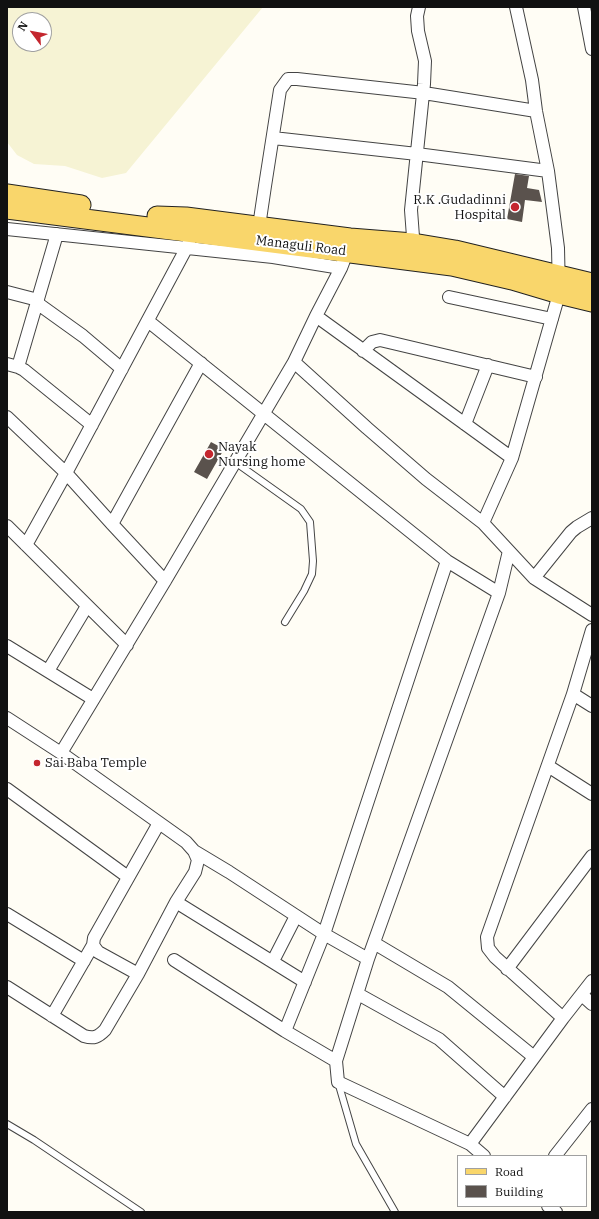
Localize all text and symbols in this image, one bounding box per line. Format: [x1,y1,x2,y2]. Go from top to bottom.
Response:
north arrow [12,12,52,52]
text: N [14,19,31,34]
place label: R.K .Gudadinni Hospital [413,192,506,223]
marker: R.K .Gudadinni Hospital [509,201,521,213]
street label: Managuli Road [255,233,347,259]
place label: Nayak Nursing home [218,439,306,470]
marker: Nayak Nursing home [203,448,215,460]
place label: Sai Baba Temple [45,755,147,771]
marker: Sai Baba Temple [32,758,42,768]
legend [457,1155,587,1207]
text: Road [495,1164,524,1179]
text: Building [495,1184,543,1199]

